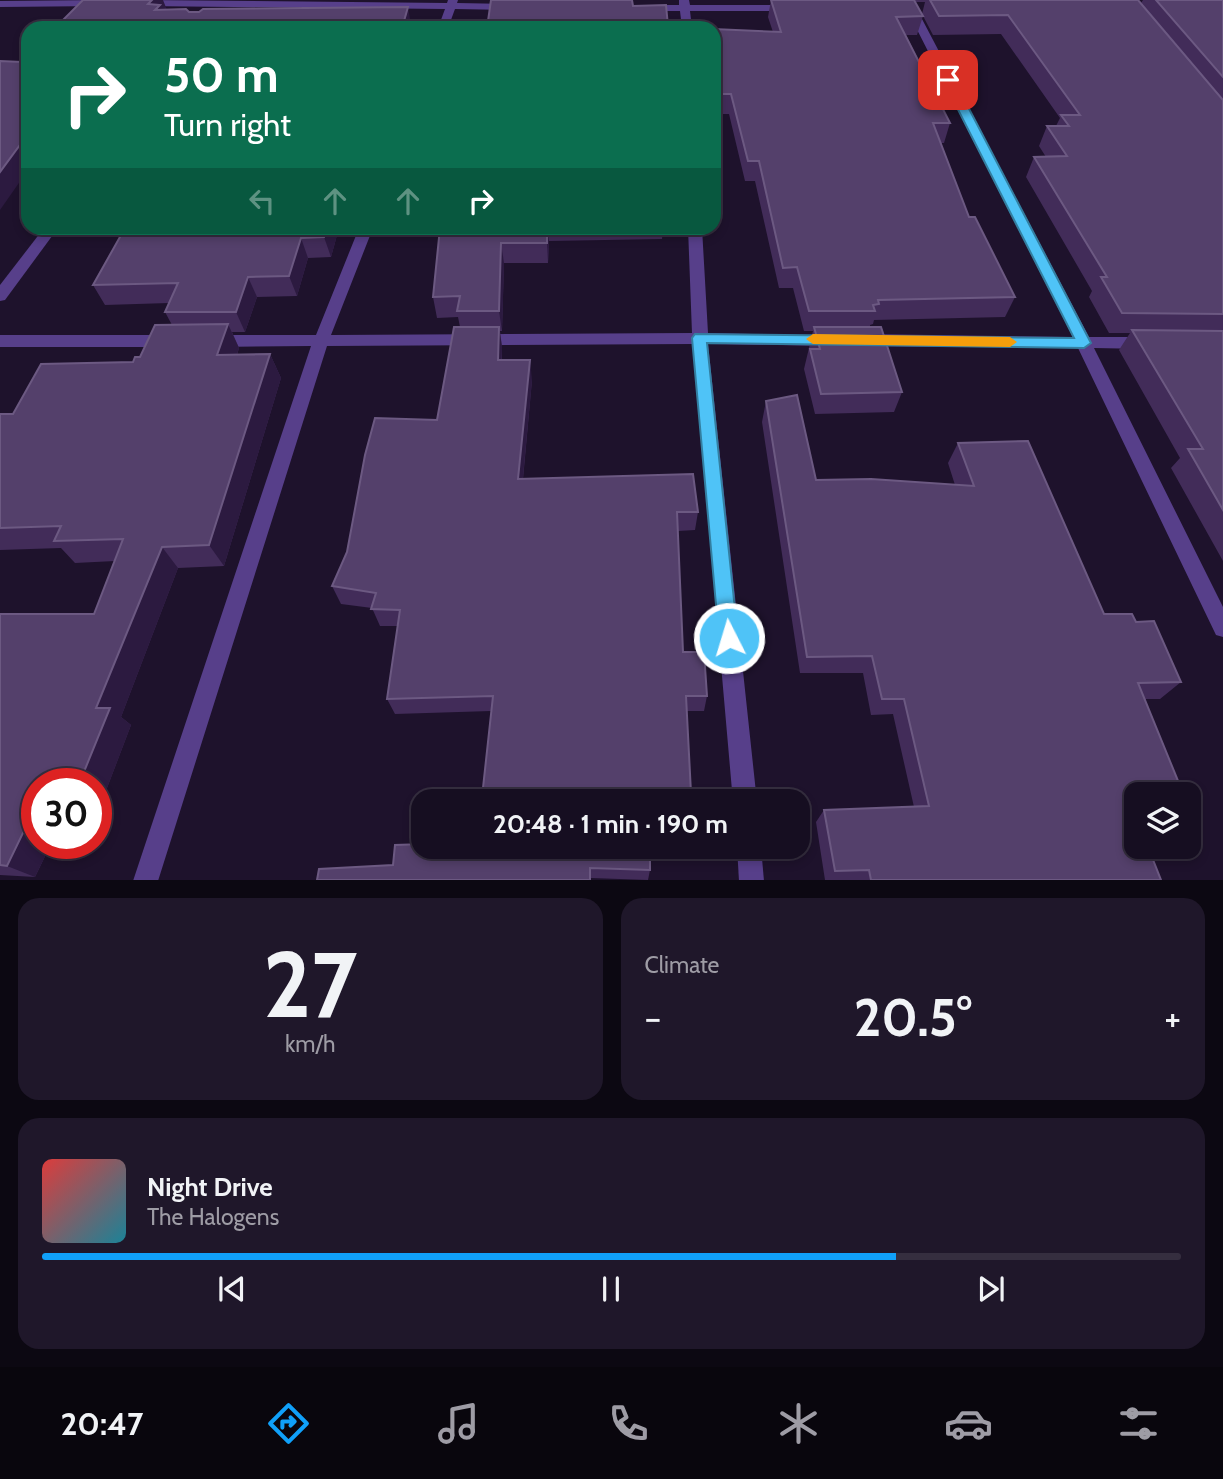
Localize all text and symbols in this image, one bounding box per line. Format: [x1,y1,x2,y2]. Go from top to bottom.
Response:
text: 50 m [164,45,279,104]
icon: right [49,49,140,140]
pin [918,50,978,110]
icon: arrive [929,61,967,99]
text: Turn right [164,105,291,144]
icon: left [243,182,281,220]
icon: ahead [316,182,354,220]
icon: ahead [389,182,427,220]
icon: right [462,182,500,220]
position arrow [692,601,766,675]
speed limit sign: 30 [21,768,112,859]
map controls [1124,782,1201,859]
button: layers [1124,782,1201,859]
text: 20:48 · 1 min · 190 m [493,808,728,840]
text: 27 [263,929,358,1040]
text: Climate [645,951,719,979]
text: 20.5° [854,986,972,1049]
text: − [645,994,661,1041]
text: + [1164,994,1181,1041]
text: km/h [285,1030,335,1058]
text: Night Drive [147,1171,273,1203]
text: The Halogens [147,1203,279,1231]
icon: previous [213,1270,251,1308]
icon: pause [592,1270,630,1308]
icon: next [972,1270,1010,1308]
icon: directions [264,1399,313,1448]
icon: music [434,1399,483,1448]
icon: phone [604,1399,653,1448]
icon: climate [774,1399,823,1448]
icon: car [944,1399,993,1448]
icon: filters [1114,1399,1163,1448]
text: 20:47 [60,1404,143,1443]

